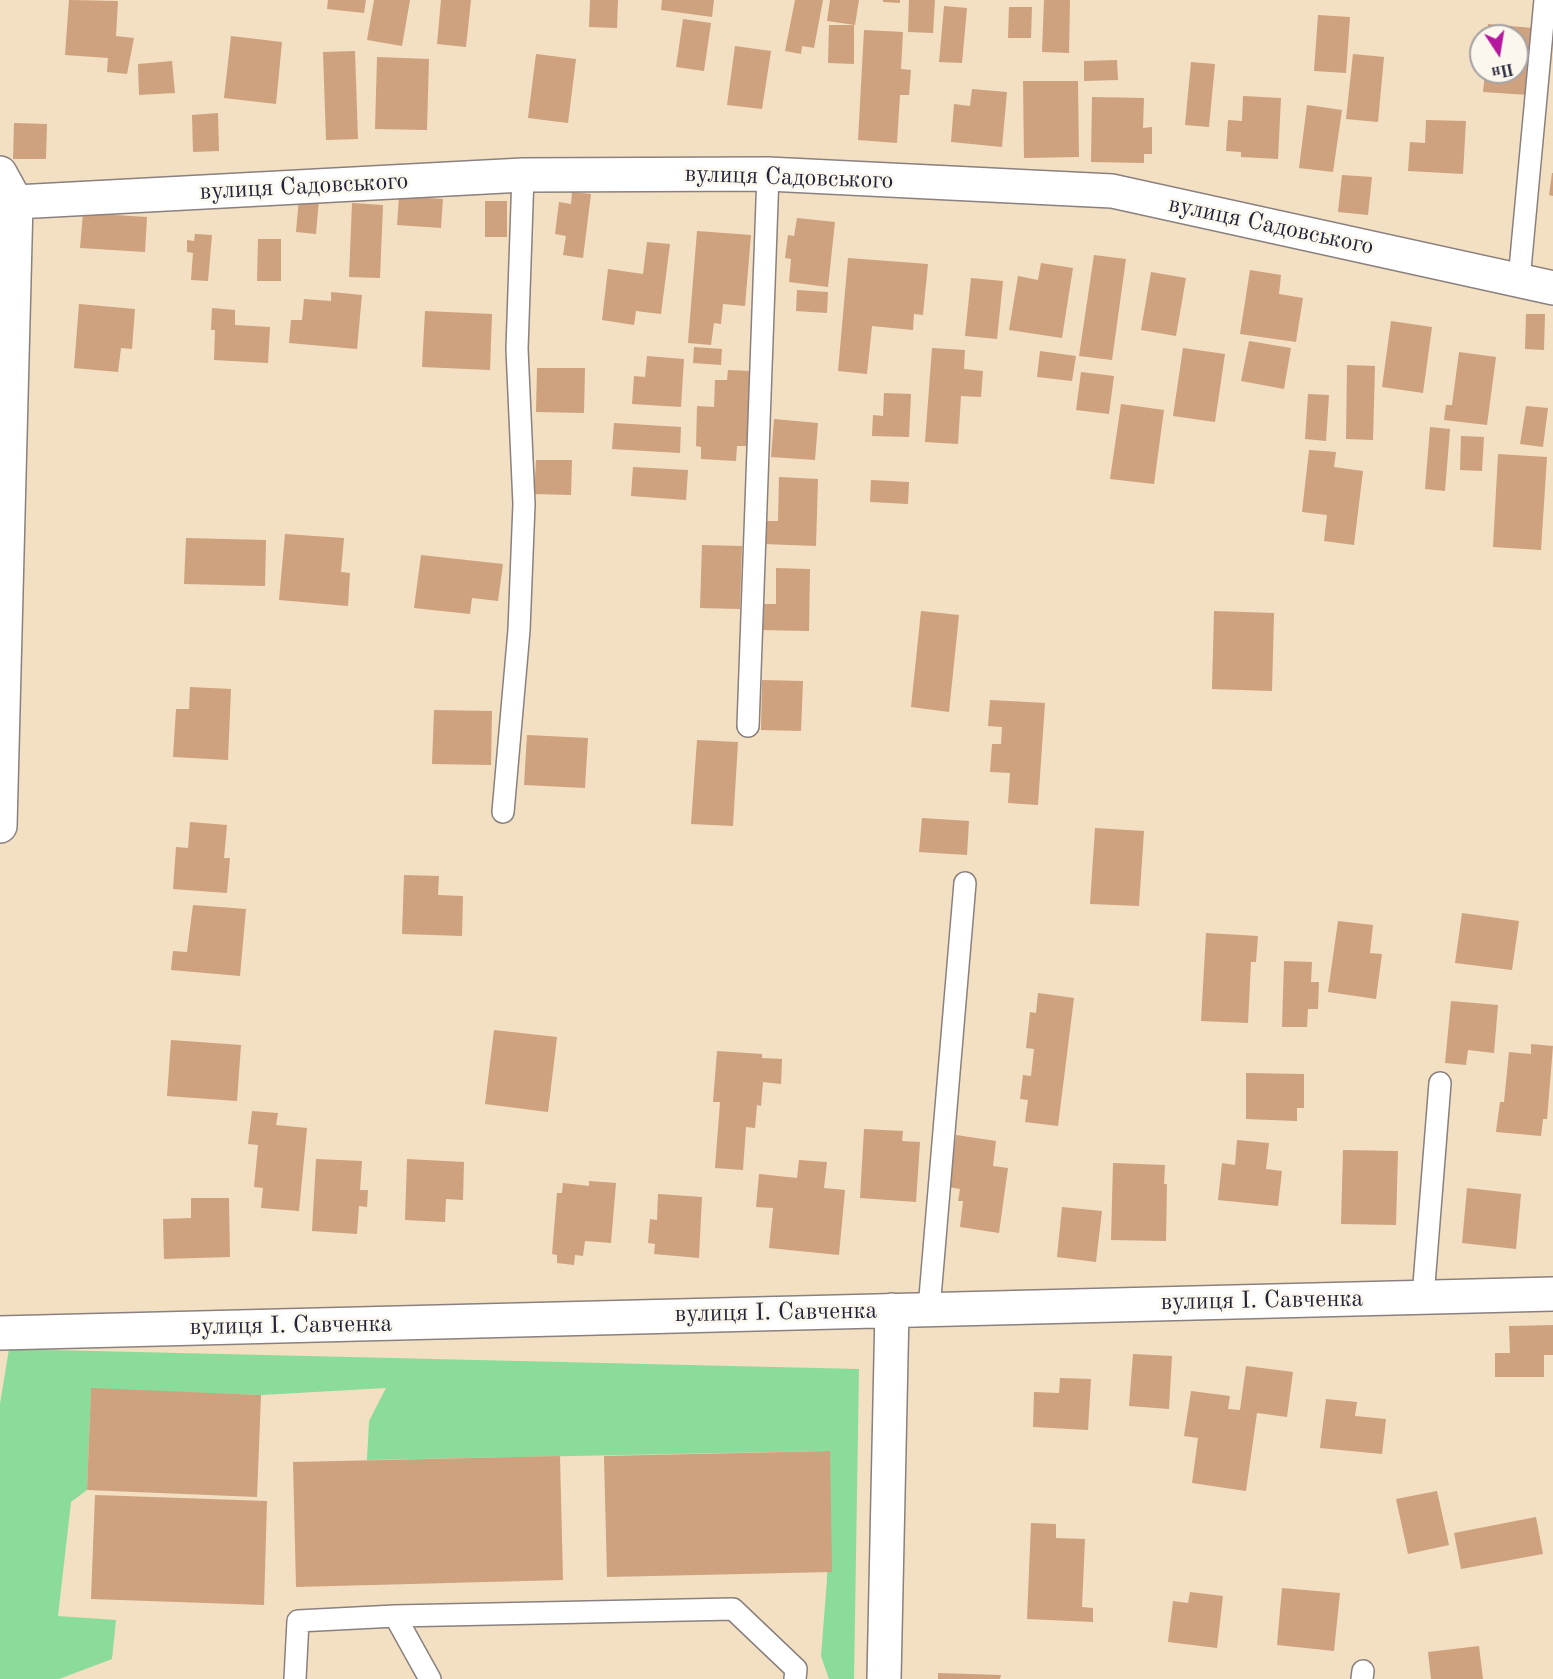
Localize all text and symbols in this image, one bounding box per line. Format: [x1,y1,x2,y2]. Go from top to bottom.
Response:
north arrow [1469,24,1529,84]
text: Пн [1490,60,1515,80]
street label: вулиця Садовського [684,160,894,196]
street label: вулиця Садовського [199,167,409,207]
street label: вулиця Садовського [1166,190,1376,262]
street label: вулиця І. Савченка [1160,1285,1364,1317]
street label: вулиця І. Савченка [674,1297,878,1329]
street label: вулиця І. Савченка [189,1310,393,1342]

